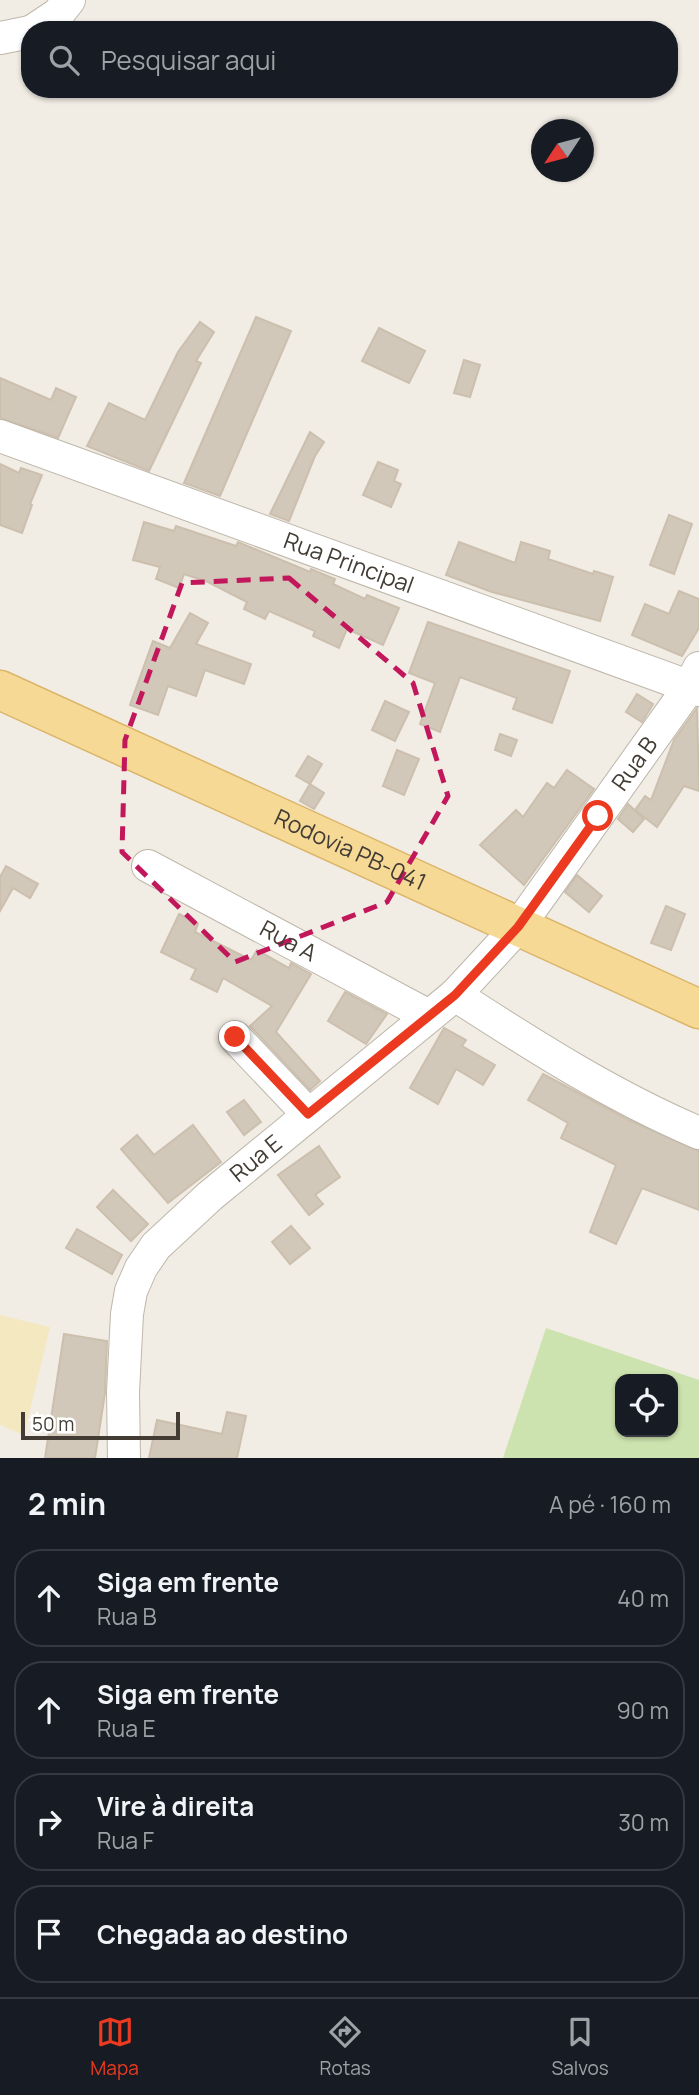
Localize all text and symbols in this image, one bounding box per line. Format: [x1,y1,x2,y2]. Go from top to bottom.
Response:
search box [21,21,678,98]
icon: search [45,41,83,79]
text: Pesquisar aqui [101,42,276,78]
north arrow [531,119,594,182]
street label: Rua Principal [280,523,419,600]
street label: Rua B [603,730,664,797]
street label: Rodovia PB-041 [270,800,432,897]
route start [582,800,613,831]
street label: Rua A [255,912,323,968]
route end [219,1021,250,1052]
street label: Rua E [222,1127,288,1189]
map controls [615,1374,678,1437]
button: locate [615,1374,678,1437]
scale bar [21,1409,180,1441]
text: 50 m [32,1411,74,1437]
text: 2 min [28,1483,106,1524]
text: A pé · 160 m [549,1488,671,1520]
text: Siga em frente [97,1564,279,1600]
icon: ahead [30,1579,68,1617]
text: 40 m [617,1582,669,1614]
text: Rua B [97,1600,157,1632]
text: Siga em frente [97,1676,279,1712]
icon: ahead [30,1691,68,1729]
text: 90 m [617,1694,669,1726]
text: Rua E [97,1712,156,1744]
text: Vire à direita [97,1788,254,1824]
icon: right [30,1803,68,1841]
text: 30 m [618,1806,669,1838]
text: Rua F [97,1824,154,1856]
icon: arrive [30,1915,68,1953]
text: Chegada ao destino [97,1916,348,1952]
tab: Mapa [90,2013,139,2081]
tab: Rotas [319,2013,371,2081]
tab: Salvos [552,2013,609,2081]

